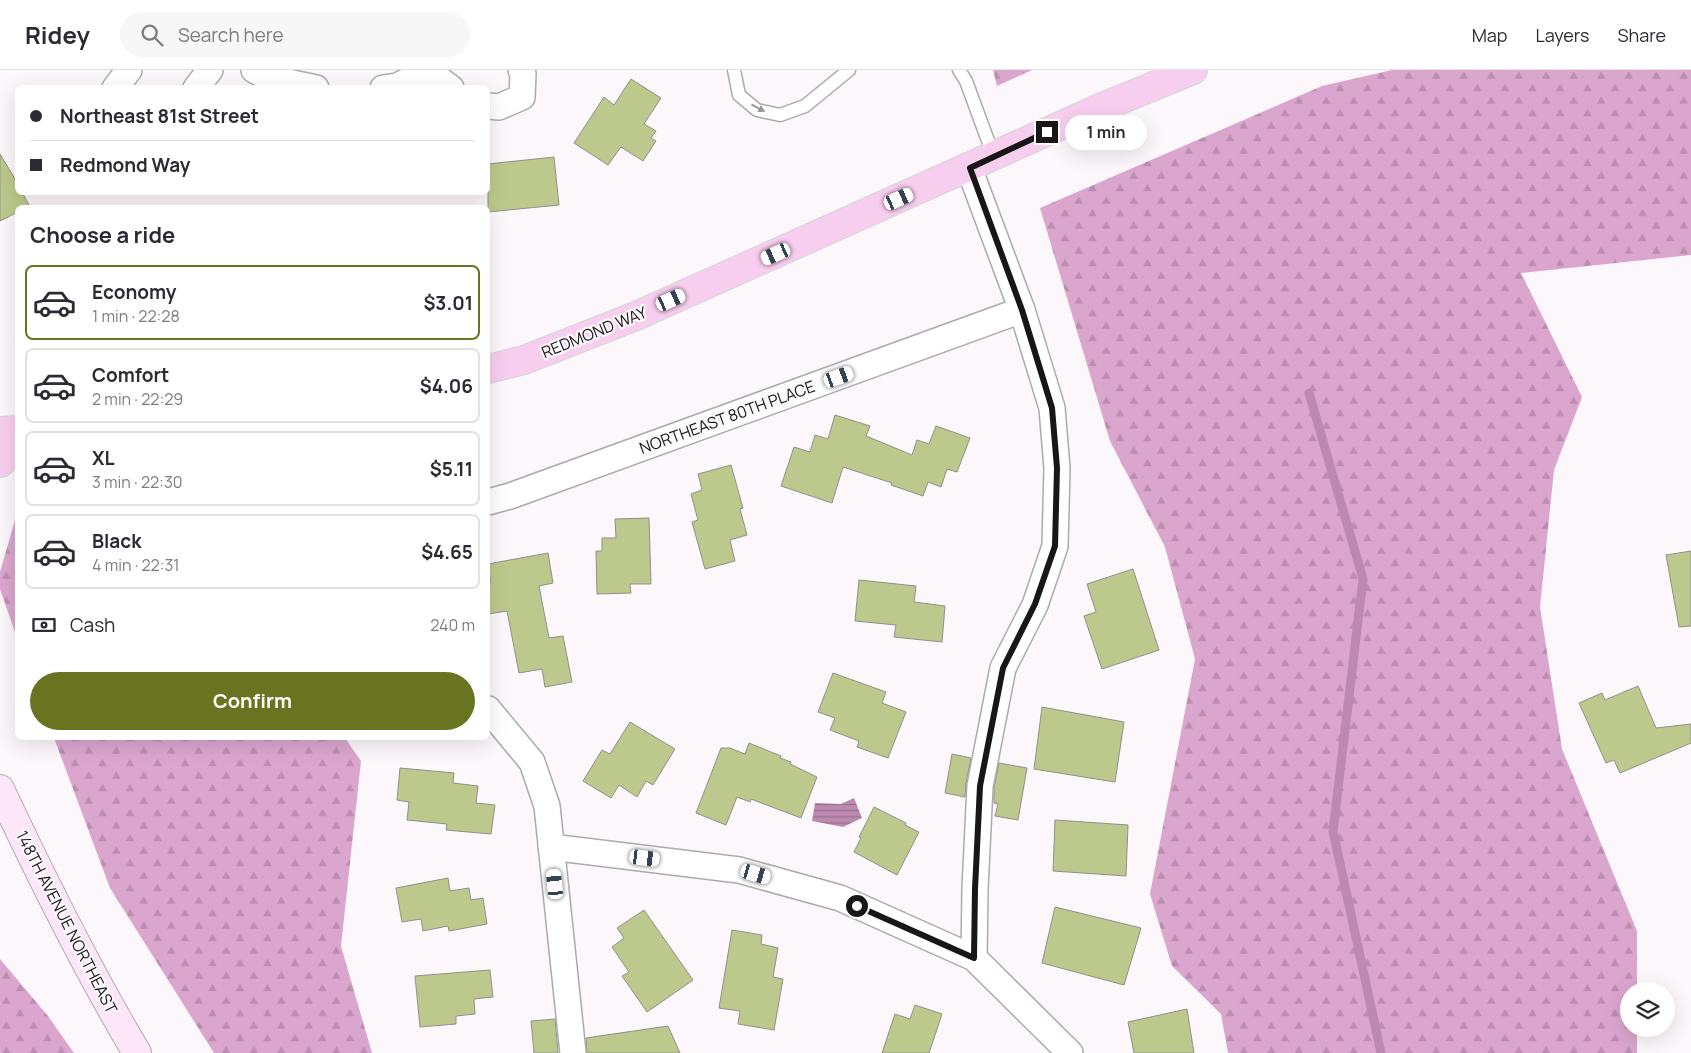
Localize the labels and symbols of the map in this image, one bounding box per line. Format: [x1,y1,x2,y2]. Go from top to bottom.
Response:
one-way arrow [750,104,765,112]
callout: 1 min [1064,114,1147,150]
route end [1036,121,1058,143]
car [882,186,915,212]
car [759,241,792,267]
car [654,287,687,313]
street label: REDMOND WAY [538,301,650,363]
car [822,365,855,389]
street label: NORTHEAST 80TH PLACE [636,375,818,459]
street label: 148TH AVENUE NORTHEAST [11,827,123,1018]
car [629,849,660,867]
car [739,863,772,885]
car [545,868,564,900]
route start [846,895,868,917]

